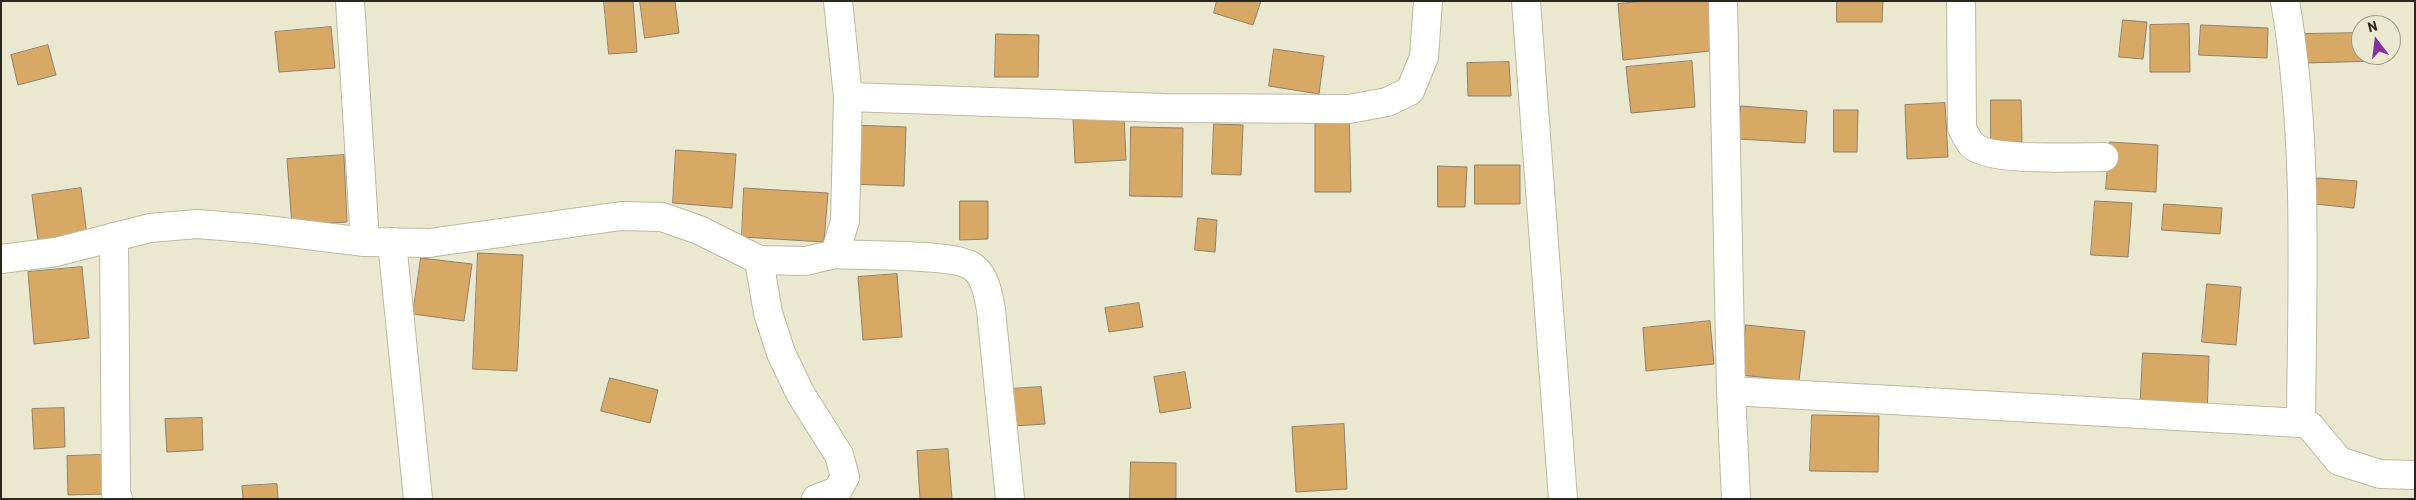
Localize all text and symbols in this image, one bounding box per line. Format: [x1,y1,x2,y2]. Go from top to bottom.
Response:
north arrow [2351,15,2401,65]
text: N [2366,17,2379,35]

